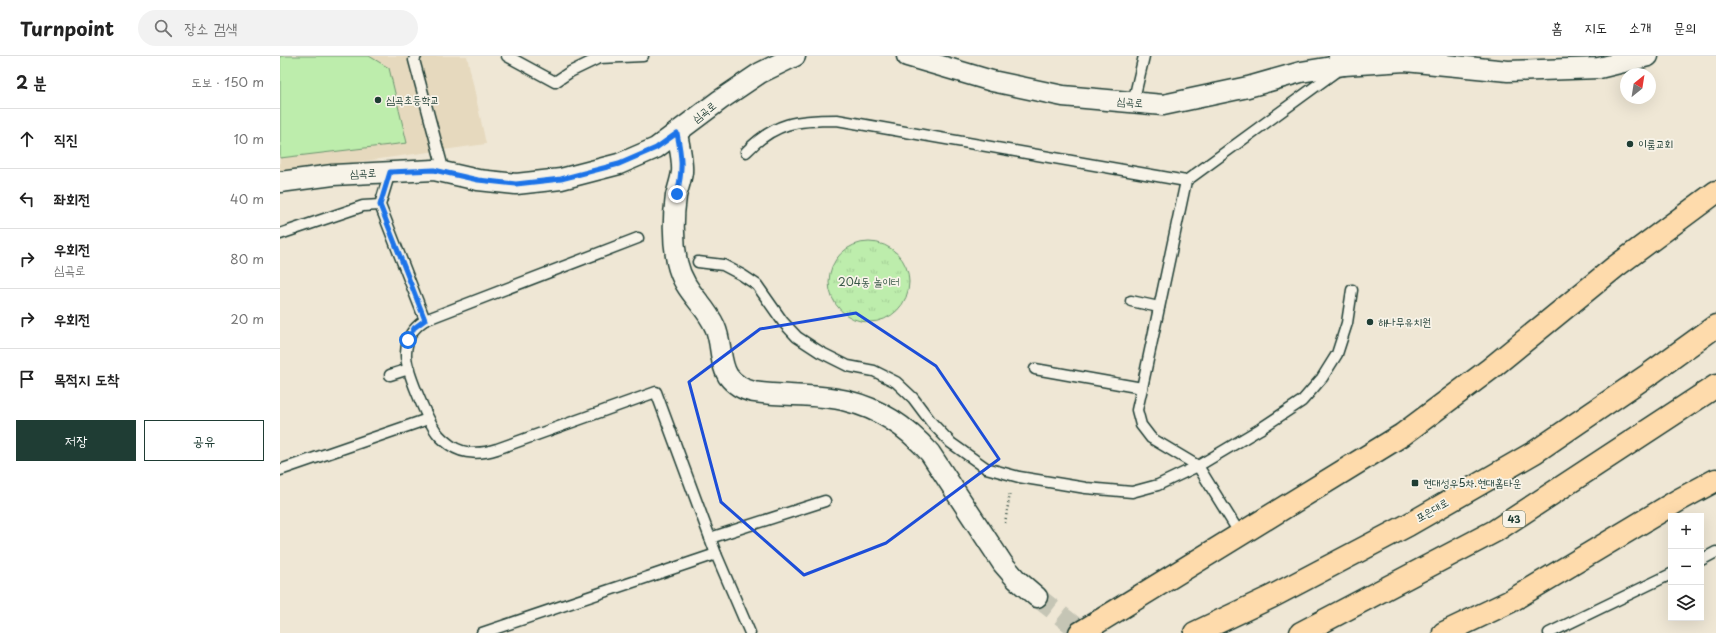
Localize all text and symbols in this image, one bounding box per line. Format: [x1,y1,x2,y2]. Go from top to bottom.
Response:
search box [138,10,418,46]
text: Turnpoint [20,14,114,42]
text: 장소 검색 [184,16,237,39]
icon: search [152,17,174,39]
text: 홈 [1551,17,1562,38]
text: 지도 [1584,17,1607,38]
text: 소개 [1629,17,1651,38]
text: 문의 [1673,17,1696,38]
north arrow [1620,68,1656,104]
text: 2 분 [16,69,47,95]
text: 도보 · 150 m [191,72,264,91]
place label: 심곡초등학교 [386,91,439,108]
street label: 심곡로 [1116,92,1144,111]
marker: 심곡초등학교 [373,95,383,105]
street label: 심곡로 [688,97,720,126]
text: 직진 [54,127,78,150]
icon: ahead [16,128,38,150]
text: 10 m [234,129,264,148]
place label: 이룸교회 [1638,135,1673,152]
marker: 이룸교회 [1625,139,1635,149]
street label: 심곡로 [349,163,377,182]
route end [668,185,686,203]
text: 좌회전 [54,187,90,210]
icon: left [16,188,38,210]
text: 40 m [230,189,264,208]
text: 우회전 [54,237,90,260]
icon: right [16,248,38,270]
text: 80 m [230,249,264,268]
text: 심곡로 [54,260,85,279]
park label: 204동 놀이터 [838,273,900,290]
text: 우회전 [54,307,90,330]
icon: right [16,308,38,330]
text: 20 m [230,309,264,328]
place label: 해나무유치원 [1378,313,1431,330]
marker: 해나무유치원 [1365,317,1375,327]
route start [399,331,417,349]
text: 목적지 도착 [54,367,119,390]
icon: arrive [16,368,38,390]
button: 저장 [16,420,136,461]
button: 공유 [144,420,264,461]
place label: 현대성우5차.현대홈타운 [1423,474,1522,491]
marker: 현대성우5차.현대홈타운 [1410,478,1420,488]
street label: 포은대로 [1412,493,1451,526]
road number: 43 [1503,511,1525,527]
map controls [1668,513,1704,621]
button: + [1668,513,1704,549]
button: − [1668,549,1704,585]
button: layers [1668,585,1704,621]

